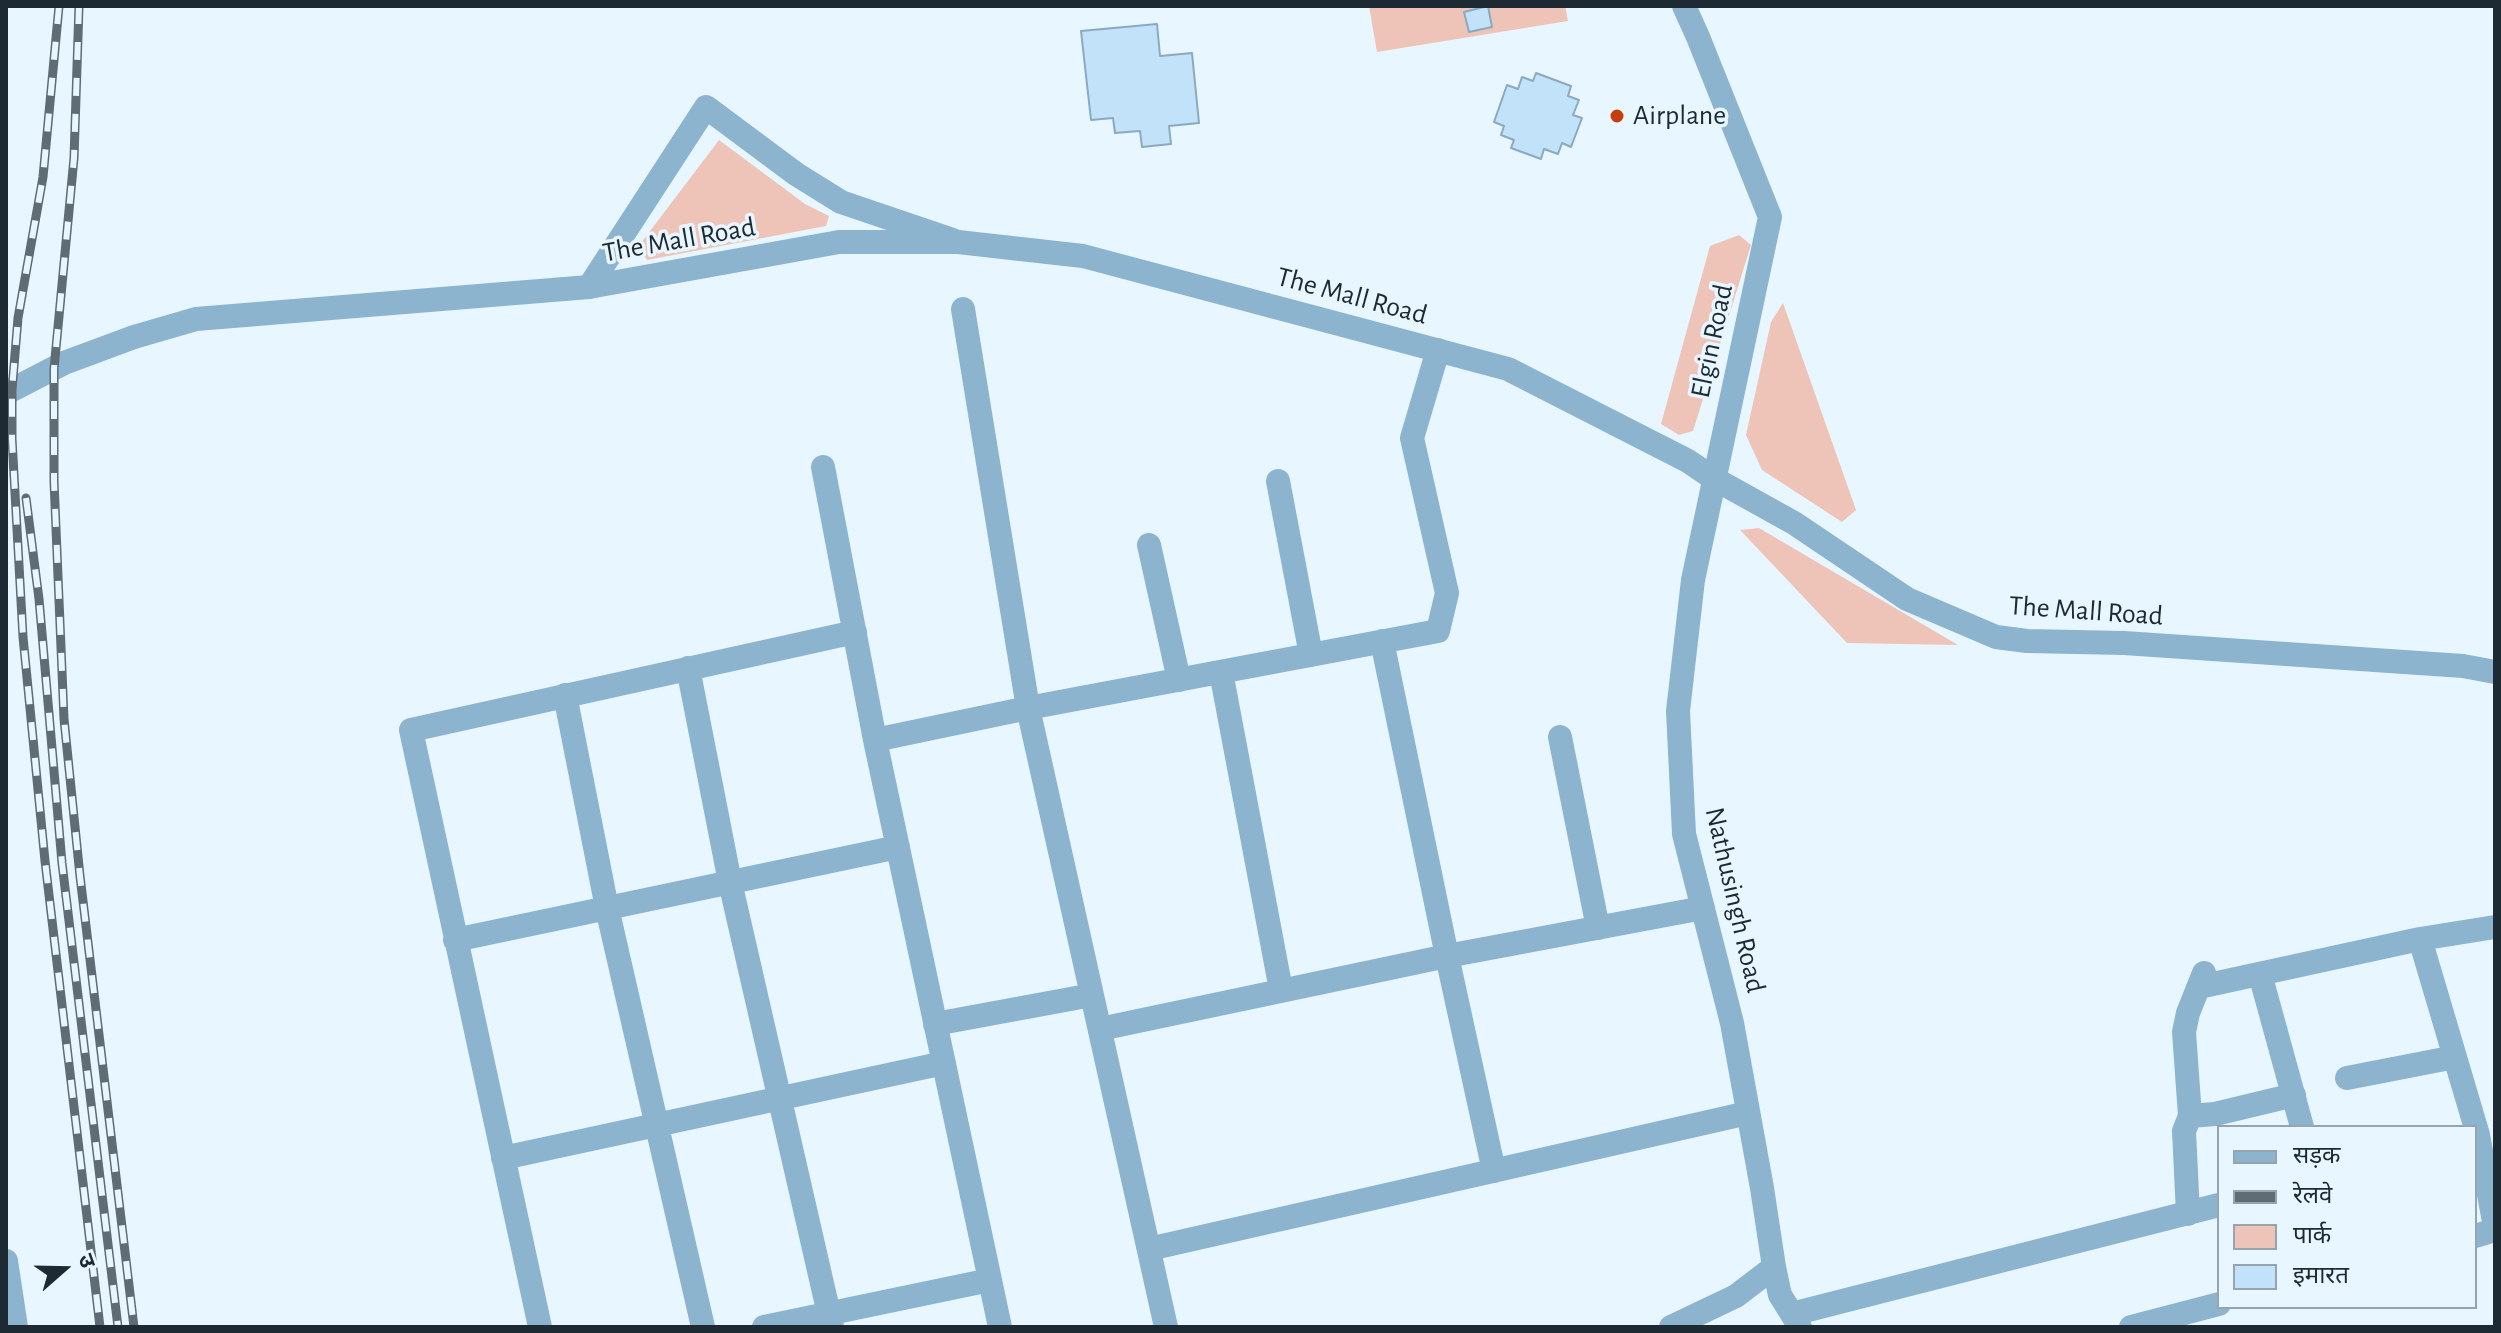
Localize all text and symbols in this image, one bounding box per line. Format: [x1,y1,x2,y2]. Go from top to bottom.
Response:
place label: Airplane [1633,99,1726,133]
marker: Airplane [1608,107,1626,125]
street label: The Mall Road [600,210,758,270]
street label: The Mall Road [1273,260,1431,332]
street label: Elgin Road [1684,281,1740,401]
street label: The Mall Road [2008,589,2164,633]
street label: Nathusingh Road [1697,804,1773,996]
legend [2217,1125,2477,1309]
text: सड़क [2293,1144,2341,1168]
text: रेलवे [2293,1184,2332,1208]
text: पार्क [2293,1224,2331,1248]
north arrow [24,1229,104,1309]
text: उ [74,1251,99,1271]
text: इमारत [2293,1264,2349,1288]

